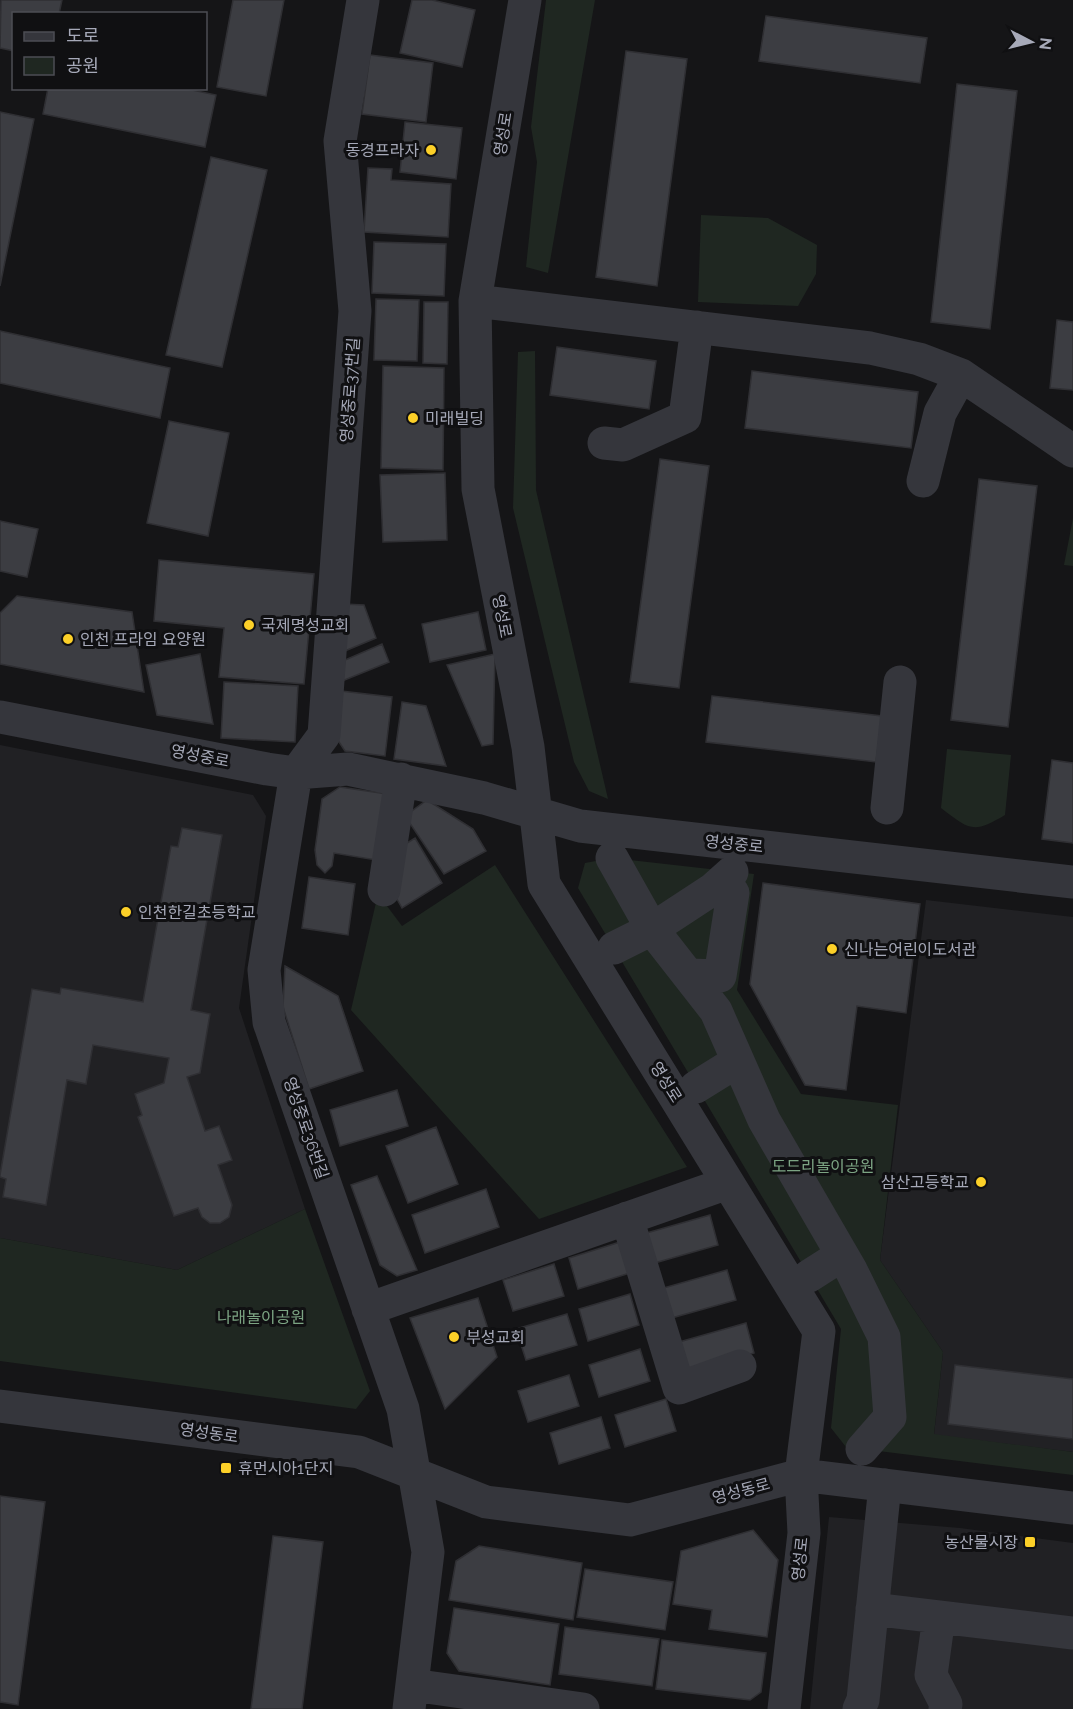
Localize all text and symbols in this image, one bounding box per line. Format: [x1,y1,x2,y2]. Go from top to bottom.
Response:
legend [12,12,207,90]
north arrow [1001,12,1061,72]
text: 도로 [66,25,99,46]
text: N [1035,37,1056,51]
text: 공원 [66,55,99,76]
street label: 영성로 [490,110,516,157]
place label: 동경프라자 [345,141,419,160]
marker: 동경프라자 [424,143,438,157]
street label: 영성중로37번길 [337,337,363,443]
place label: 미래빌딩 [425,409,484,428]
marker: 미래빌딩 [406,411,420,425]
street label: 영성로 [488,593,516,640]
place label: 국제명성교회 [261,616,349,635]
marker: 국제명성교회 [242,618,256,632]
place label: 인천 프라임 요양원 [80,630,206,649]
marker: 인천 프라임 요양원 [61,632,75,646]
street label: 영성중로 [169,741,231,771]
street label: 영성중로 [704,831,765,857]
place label: 인천한길초등학교 [138,903,256,922]
marker: 인천한길초등학교 [119,905,133,919]
place label: 신나는어린이도서관 [844,940,977,959]
marker: 신나는어린이도서관 [825,942,839,956]
street label: 영성로 [646,1058,686,1106]
street label: 영성중로36번길 [280,1075,332,1181]
park label: 도드리놀이공원 [771,1157,875,1176]
place label: 삼산고등학교 [881,1173,969,1192]
marker: 삼산고등학교 [974,1175,988,1189]
park label: 나래놀이공원 [217,1308,305,1327]
place label: 부성교회 [466,1328,525,1347]
marker: 부성교회 [447,1330,461,1344]
street label: 영성동로 [179,1419,240,1447]
place label: 휴먼시아1단지 [238,1459,333,1478]
marker: 휴먼시아1단지 [219,1461,233,1475]
street label: 영성동로 [710,1474,772,1508]
place label: 농산물시장 [944,1533,1018,1552]
marker: 농산물시장 [1023,1535,1037,1549]
street label: 영성로 [788,1536,812,1582]

